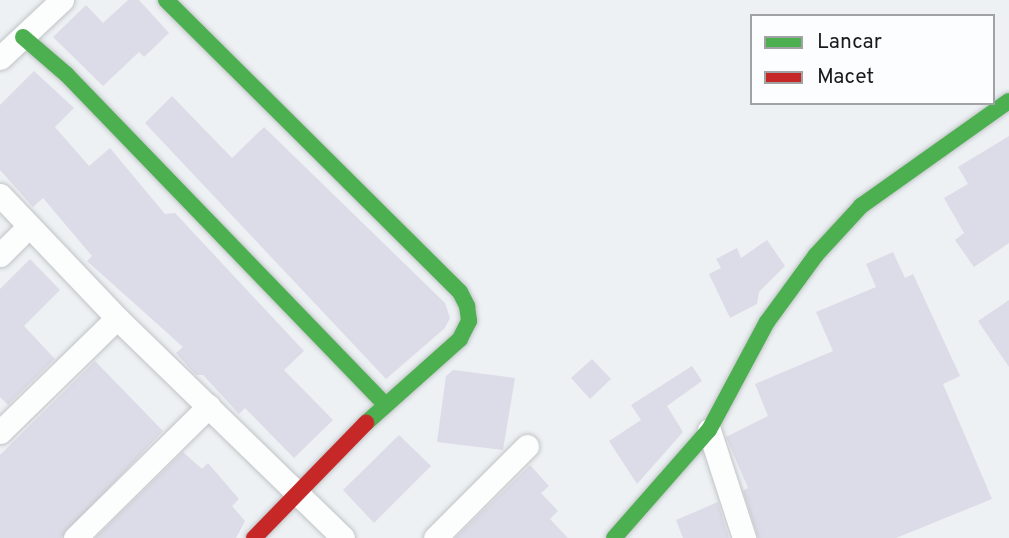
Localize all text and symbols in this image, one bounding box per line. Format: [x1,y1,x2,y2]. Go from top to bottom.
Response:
legend [750,14,995,105]
text: Lancar [817,29,882,56]
text: Macet [817,64,874,91]

